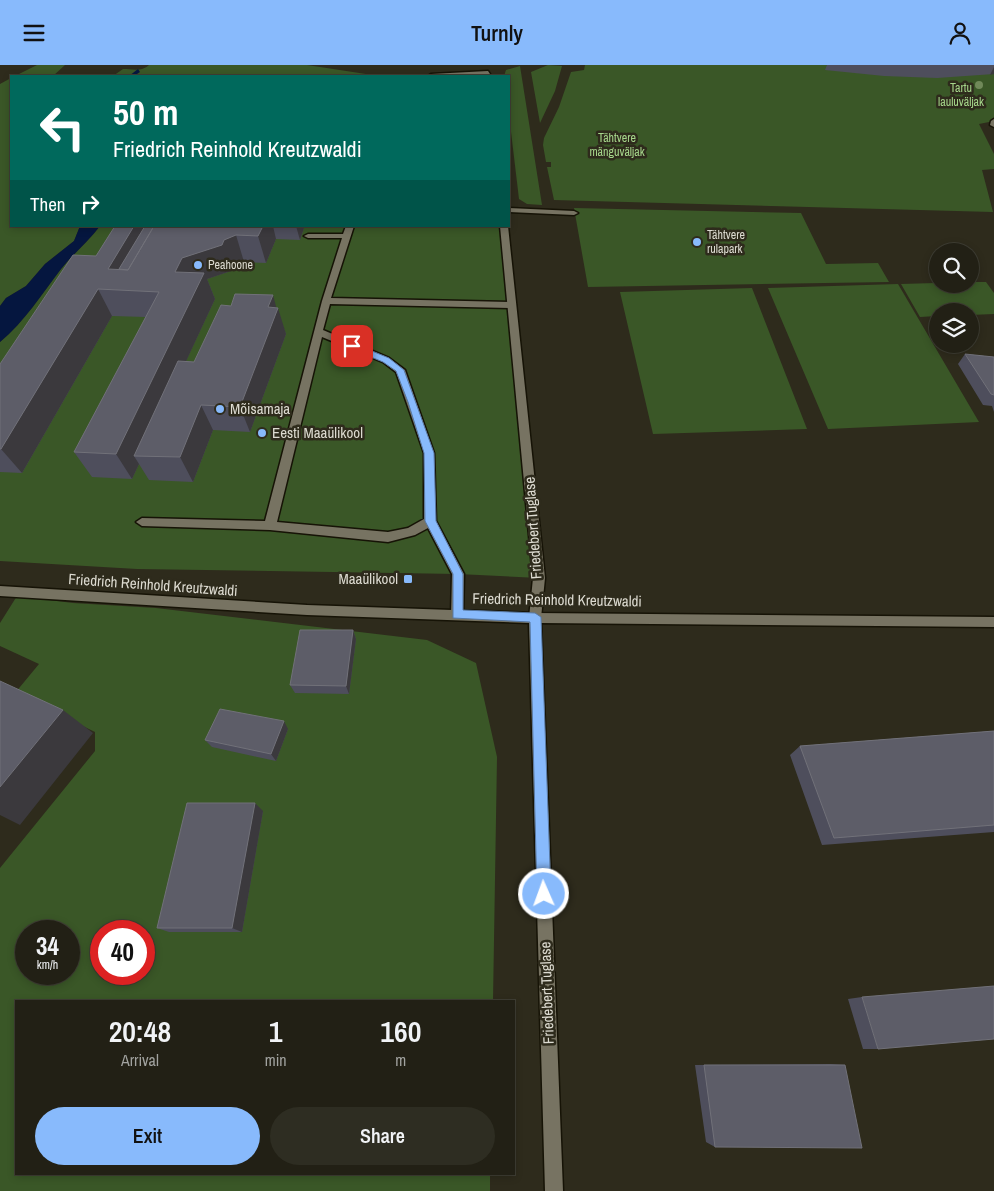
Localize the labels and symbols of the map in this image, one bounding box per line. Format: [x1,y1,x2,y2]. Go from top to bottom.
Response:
park label: Tartu lauluväljak [938,80,984,110]
park label: Tähtvere mänguväljak [589,130,645,160]
place label: Tähtvere rulapark [707,227,745,257]
marker: Tähtvere rulapark [691,236,703,248]
place label: Peahoone [208,257,253,273]
marker: Peahoone [192,259,204,271]
pin [331,325,373,367]
place label: Mõisamaja [230,398,290,419]
marker: Mõisamaja [214,403,226,415]
place label: Eesti Maaülikool [272,422,363,443]
marker: Eesti Maaülikool [256,427,268,439]
street label: Friedebert Tuglase [518,476,547,580]
street label: Friedrich Reinhold Kreutzwaldi [68,568,238,601]
place label: Maaülikool [339,568,398,589]
marker: Maaülikool [402,573,414,585]
street label: Friedrich Reinhold Kreutzwaldi [472,588,642,611]
position arrow [517,867,569,919]
speed limit sign: 40 [90,920,155,985]
street label: Friedebert Tuglase [534,941,559,1045]

